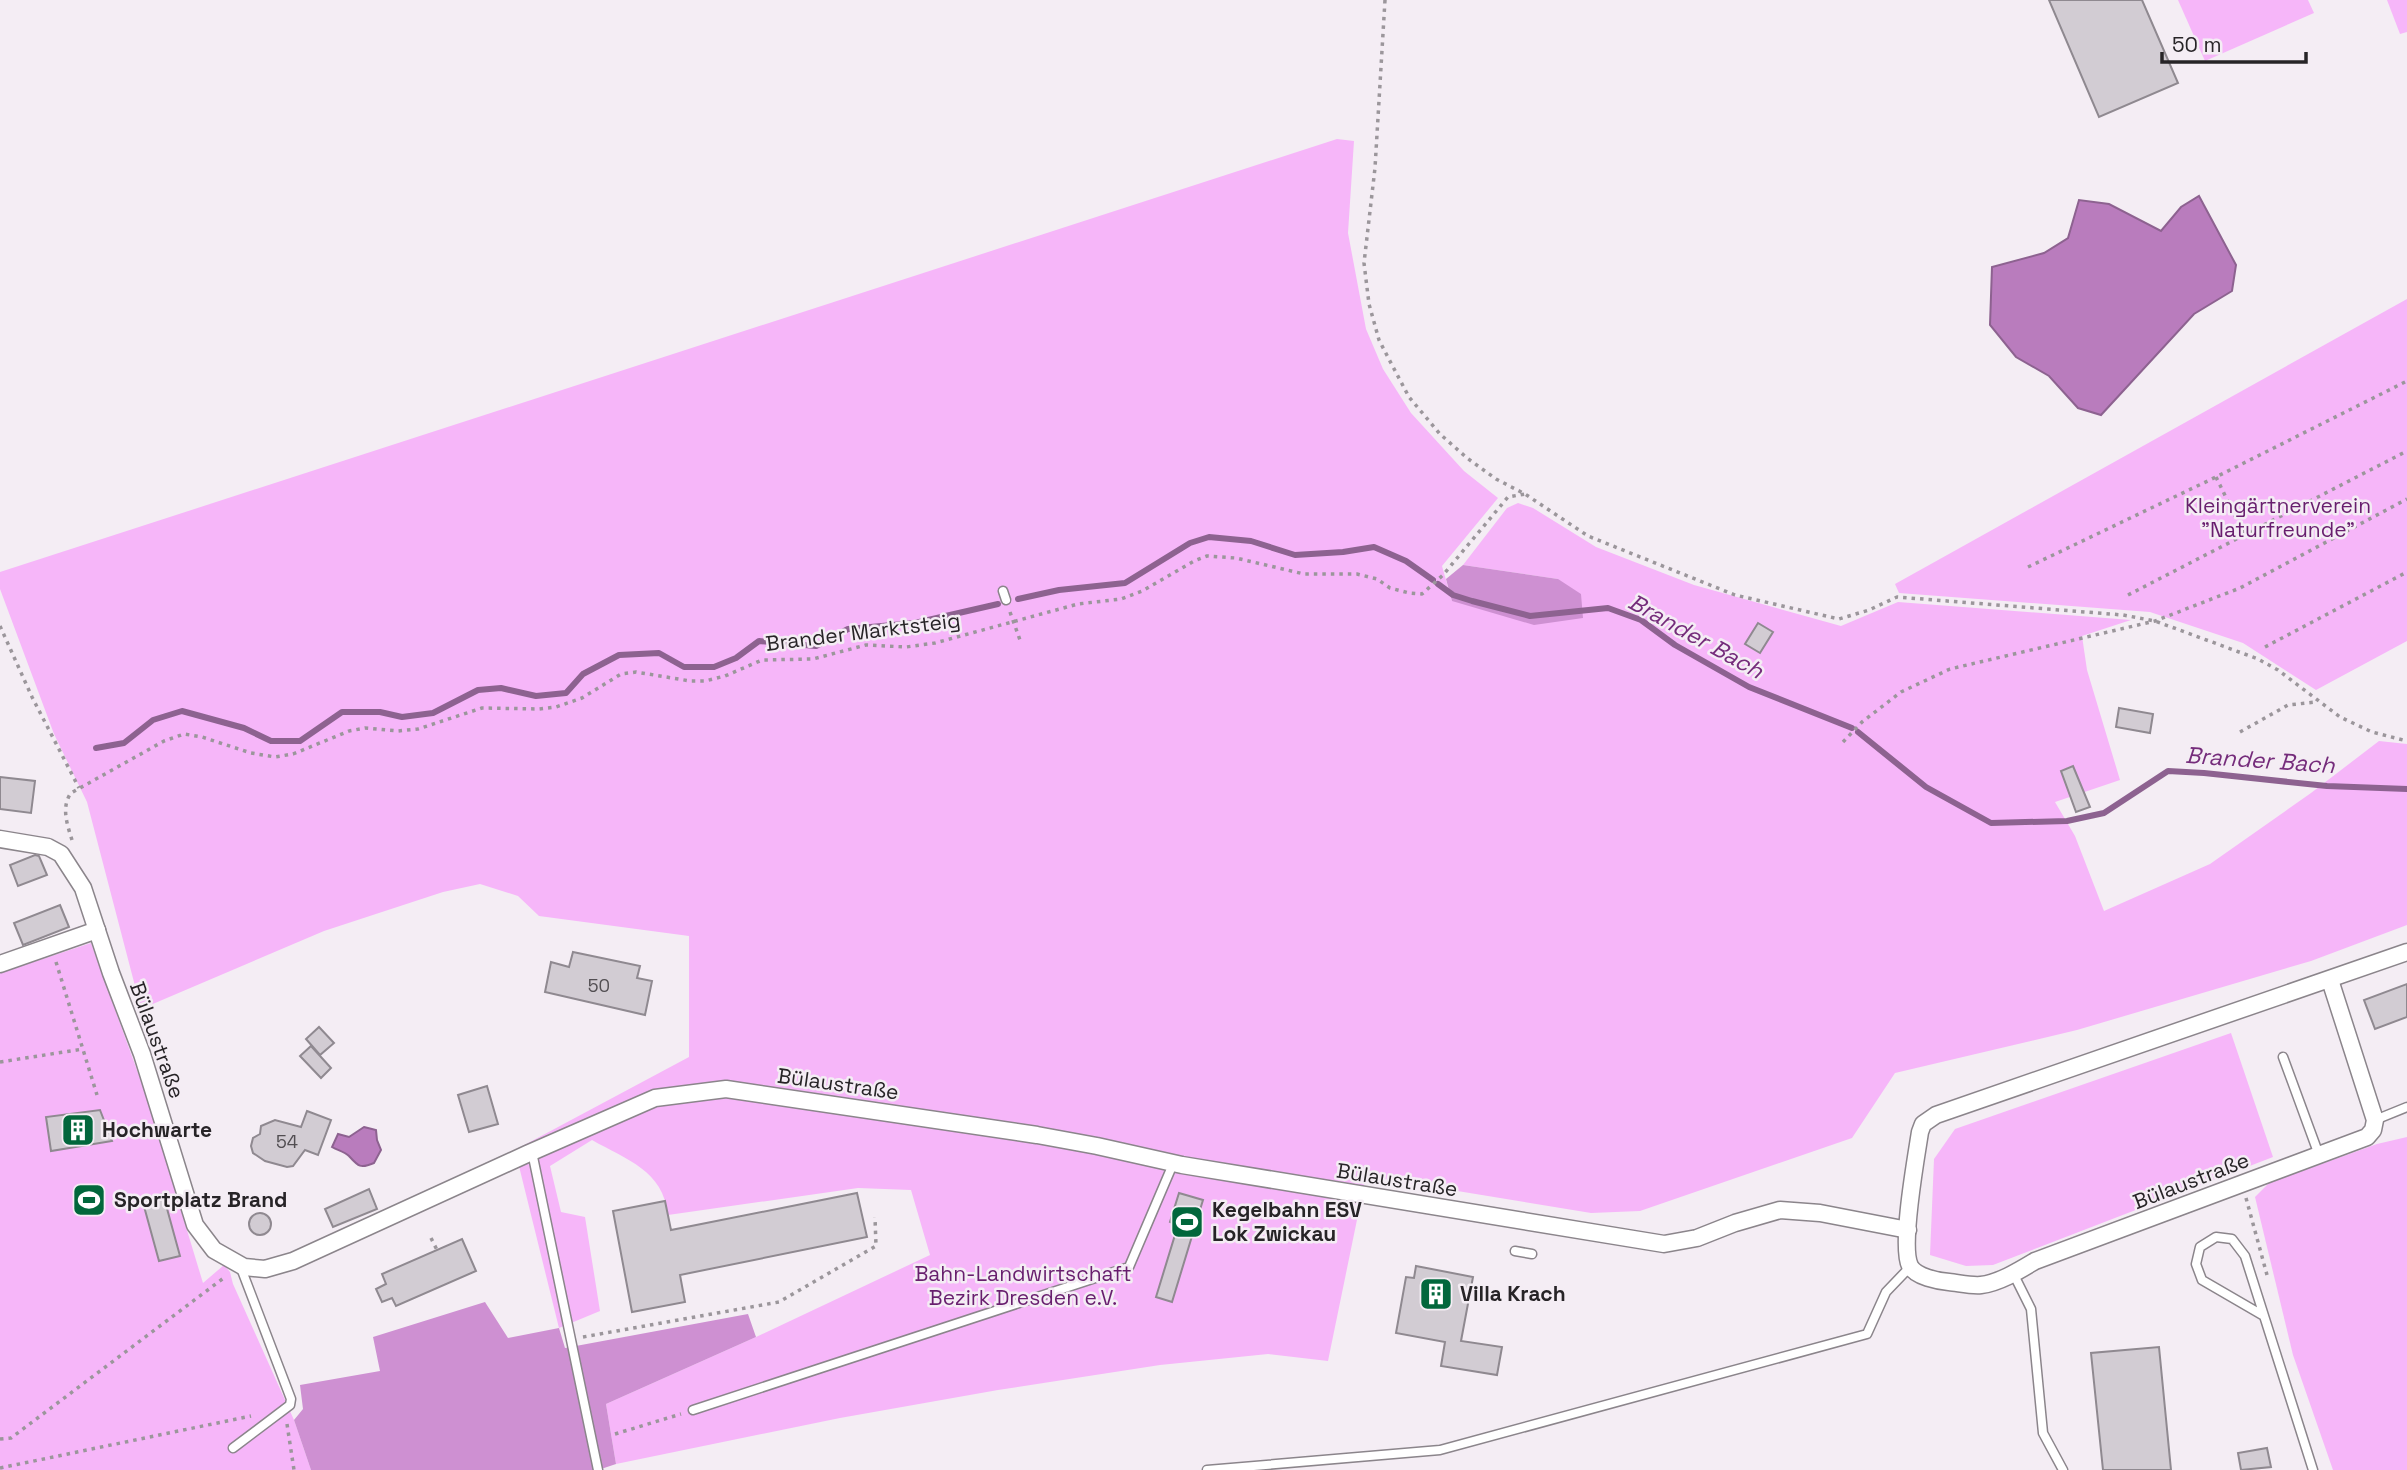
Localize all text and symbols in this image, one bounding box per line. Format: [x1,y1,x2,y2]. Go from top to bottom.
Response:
scale bar [2162,21,2306,65]
text: 50 m [2172,31,2222,58]
park label: Kleingärtnerverein "Naturfreunde" [2185,492,2371,543]
water label: Brander Bach [1623,587,1770,686]
street label: Brander Marktsteig [764,606,962,657]
water label: Brander Bach [2184,740,2337,780]
house number: 50 [588,974,610,997]
street label: Bülaustraße [124,978,191,1102]
street label: Bülaustraße [776,1062,901,1105]
building icon: Hochwarte [59,1111,97,1149]
place label: Hochwarte [102,1116,212,1143]
house number: 54 [276,1130,298,1153]
street label: Bülaustraße [2129,1146,2253,1215]
street label: Bülaustraße [1335,1157,1460,1202]
sports icon: Sportplatz Brand [70,1181,108,1219]
place label: Sportplatz Brand [114,1186,288,1213]
place label: Kegelbahn ESV Lok Zwickau [1212,1196,1362,1247]
sports icon: Kegelbahn ESV Lok Zwickau [1168,1203,1206,1241]
park label: Bahn-Landwirtschaft Bezirk Dresden e.V. [914,1260,1132,1311]
building icon: Villa Krach [1417,1275,1455,1313]
place label: Villa Krach [1460,1280,1566,1307]

